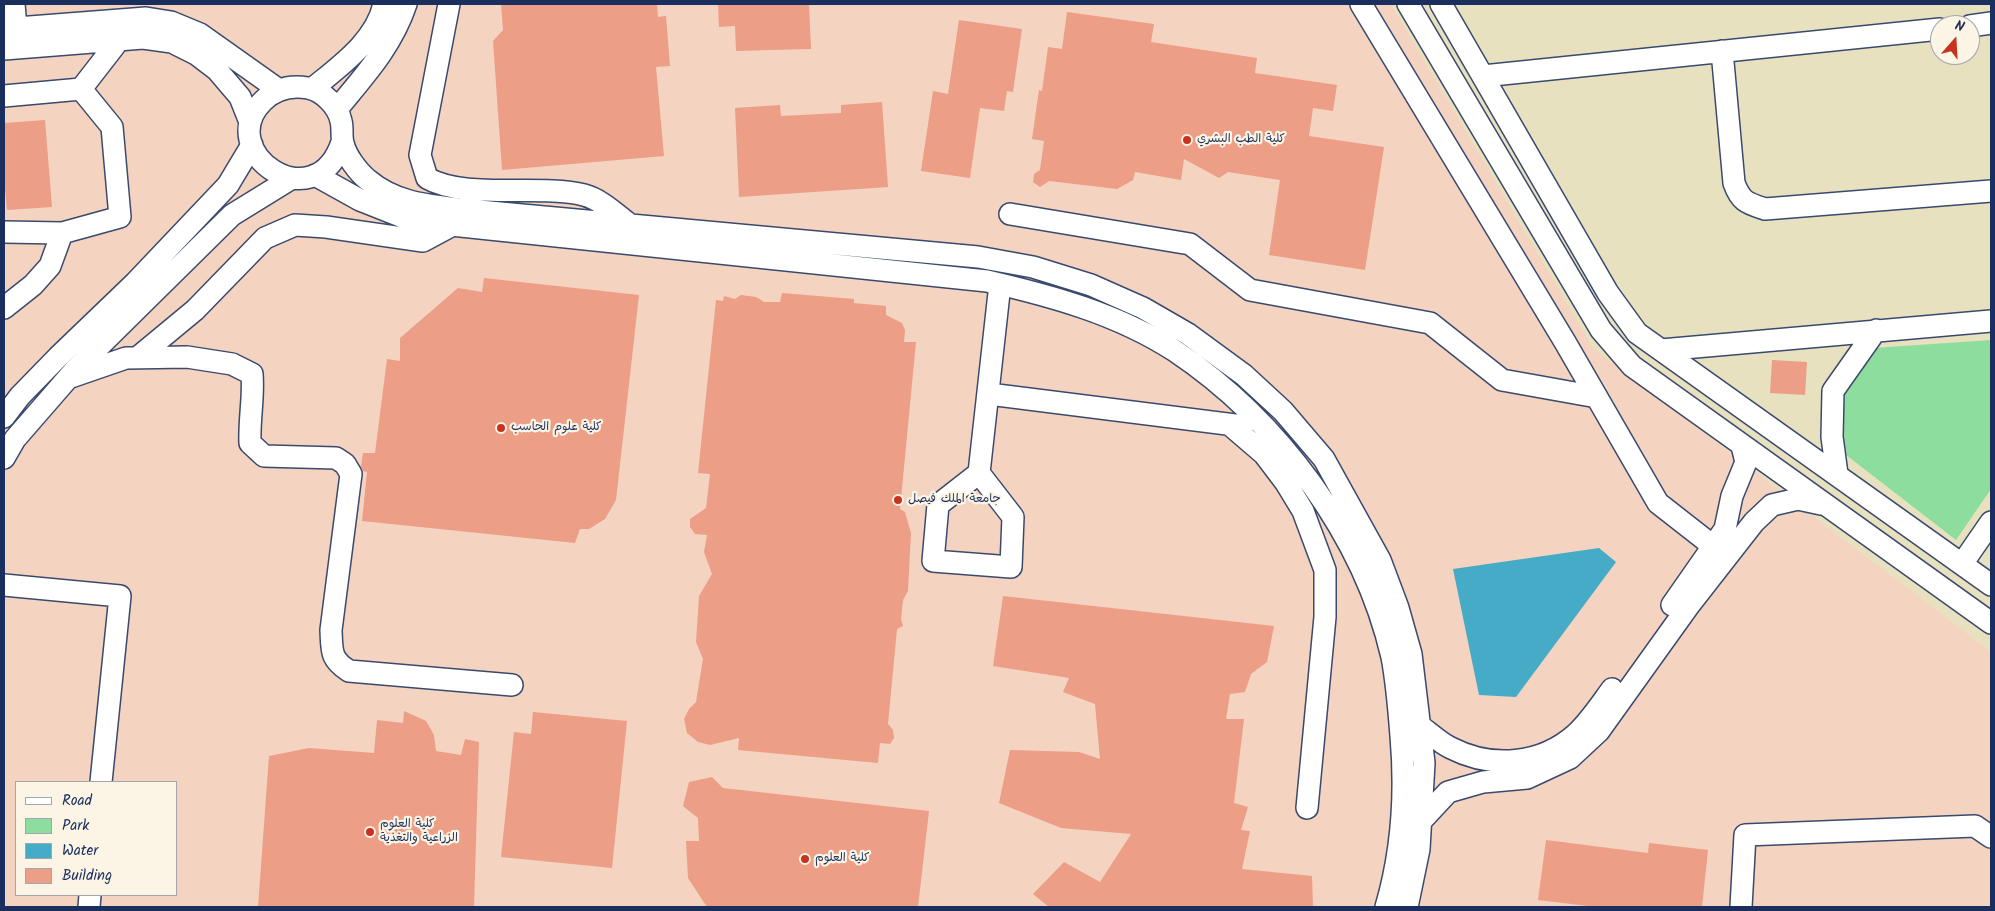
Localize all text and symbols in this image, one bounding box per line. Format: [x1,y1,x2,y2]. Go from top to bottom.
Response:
north arrow [1930,15,1980,65]
text: N [1952,15,1967,39]
place label: كلية الطب البشري [1197,133,1285,147]
marker: كلية الطب البشري [1181,134,1193,146]
place label: كلية علوم الحاسب [511,421,601,435]
marker: كلية علوم الحاسب [495,422,507,434]
place label: جامعة الملك فيصل [908,493,1001,507]
marker: جامعة الملك فيصل [892,494,904,506]
legend [15,781,178,896]
text: Road [62,789,92,813]
text: Park [62,814,89,838]
place label: كلية العلوم الزراعية والتغذية [380,818,458,846]
marker: كلية العلوم الزراعية والتغذية [364,826,376,838]
text: Water [62,839,98,863]
place label: كلية العلوم [815,852,869,866]
marker: كلية العلوم [799,853,811,865]
text: Building [62,864,112,888]

